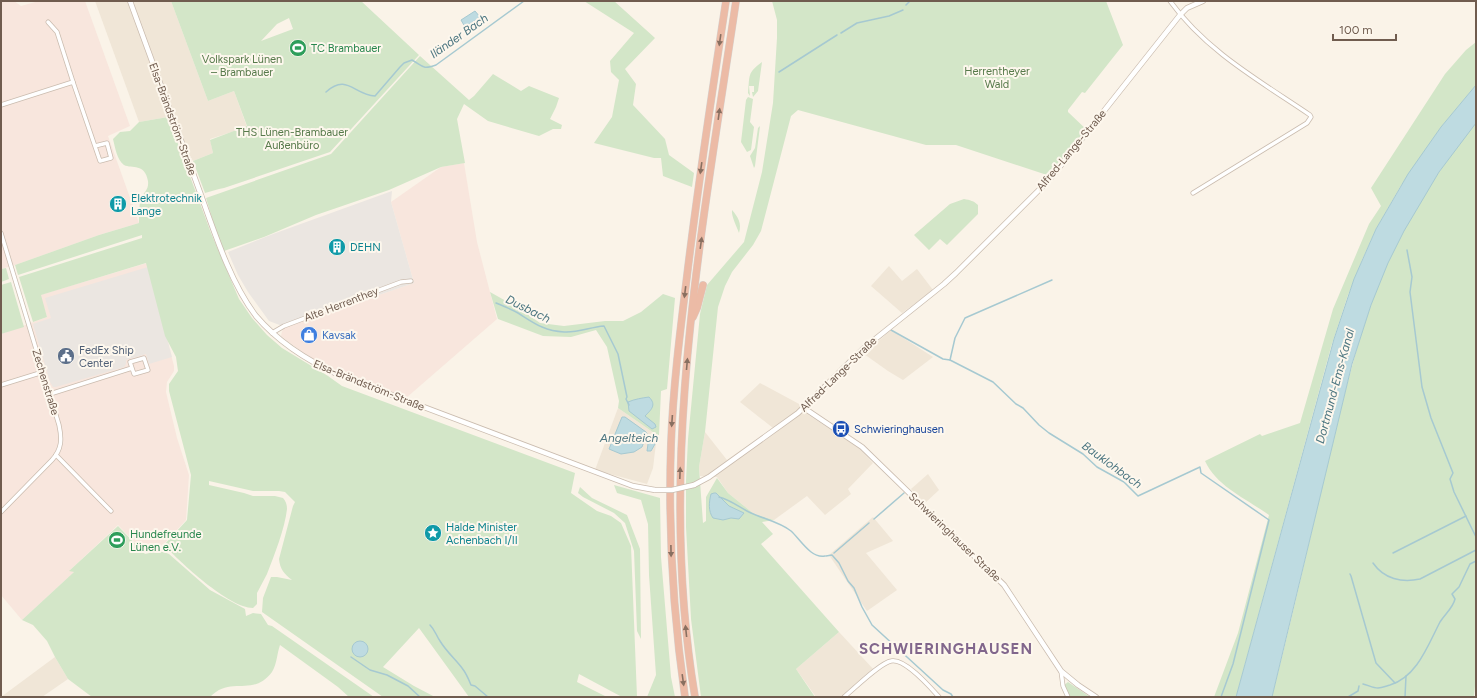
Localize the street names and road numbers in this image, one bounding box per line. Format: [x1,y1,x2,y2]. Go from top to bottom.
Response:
street label: Elsa-Brändström-Straße [146,61,199,177]
street label: Alfred-Lange-Straße [1034,107,1109,193]
street label: Alte Herrenthey [302,284,380,325]
street label: Alfred-Lange-Straße [797,334,879,414]
street label: Zechenstraße [29,348,62,417]
street label: Elsa-Brändström-Straße [311,357,426,414]
street label: Schwieringhauser Straße [906,490,1003,585]

